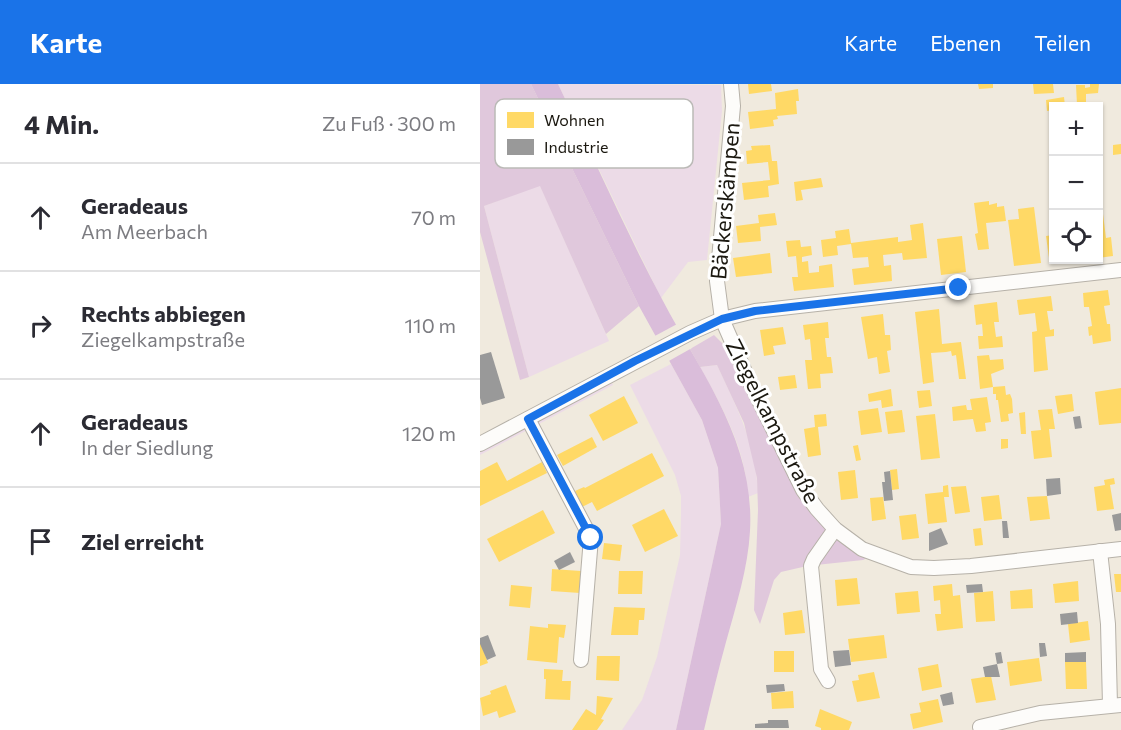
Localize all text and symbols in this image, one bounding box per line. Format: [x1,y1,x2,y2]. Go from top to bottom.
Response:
text: Karte [30,25,102,59]
text: Karte [844,30,897,55]
text: Ebenen [930,30,1001,55]
text: Teilen [1034,30,1091,55]
legend [495,99,693,168]
map controls [1049,102,1103,264]
button: + [1049,102,1103,156]
text: 4 Min. [24,108,99,139]
text: Wohnen [544,110,605,129]
text: Zu Fuß · 300 m [322,111,456,135]
street label: Bäckerskämpen [704,121,745,281]
text: Industrie [544,137,609,156]
button: − [1049,156,1103,210]
text: Geradeaus [81,192,188,219]
icon: ahead [24,201,57,234]
text: 70 m [411,205,456,229]
button: locate [1049,210,1103,264]
text: Am Meerbach [81,219,208,243]
route end [945,274,971,300]
text: Rechts abbiegen [81,300,246,327]
icon: right [24,309,57,342]
text: 110 m [405,313,456,337]
text: Ziegelkampstraße [81,327,245,351]
street label: Ziegelkampstraße [720,334,826,507]
text: Geradeaus [81,408,188,435]
icon: ahead [24,417,57,450]
text: 120 m [402,421,456,445]
text: In der Siedlung [81,435,213,459]
route start [577,524,603,550]
icon: arrive [24,525,57,558]
text: Ziel erreicht [81,528,204,555]

